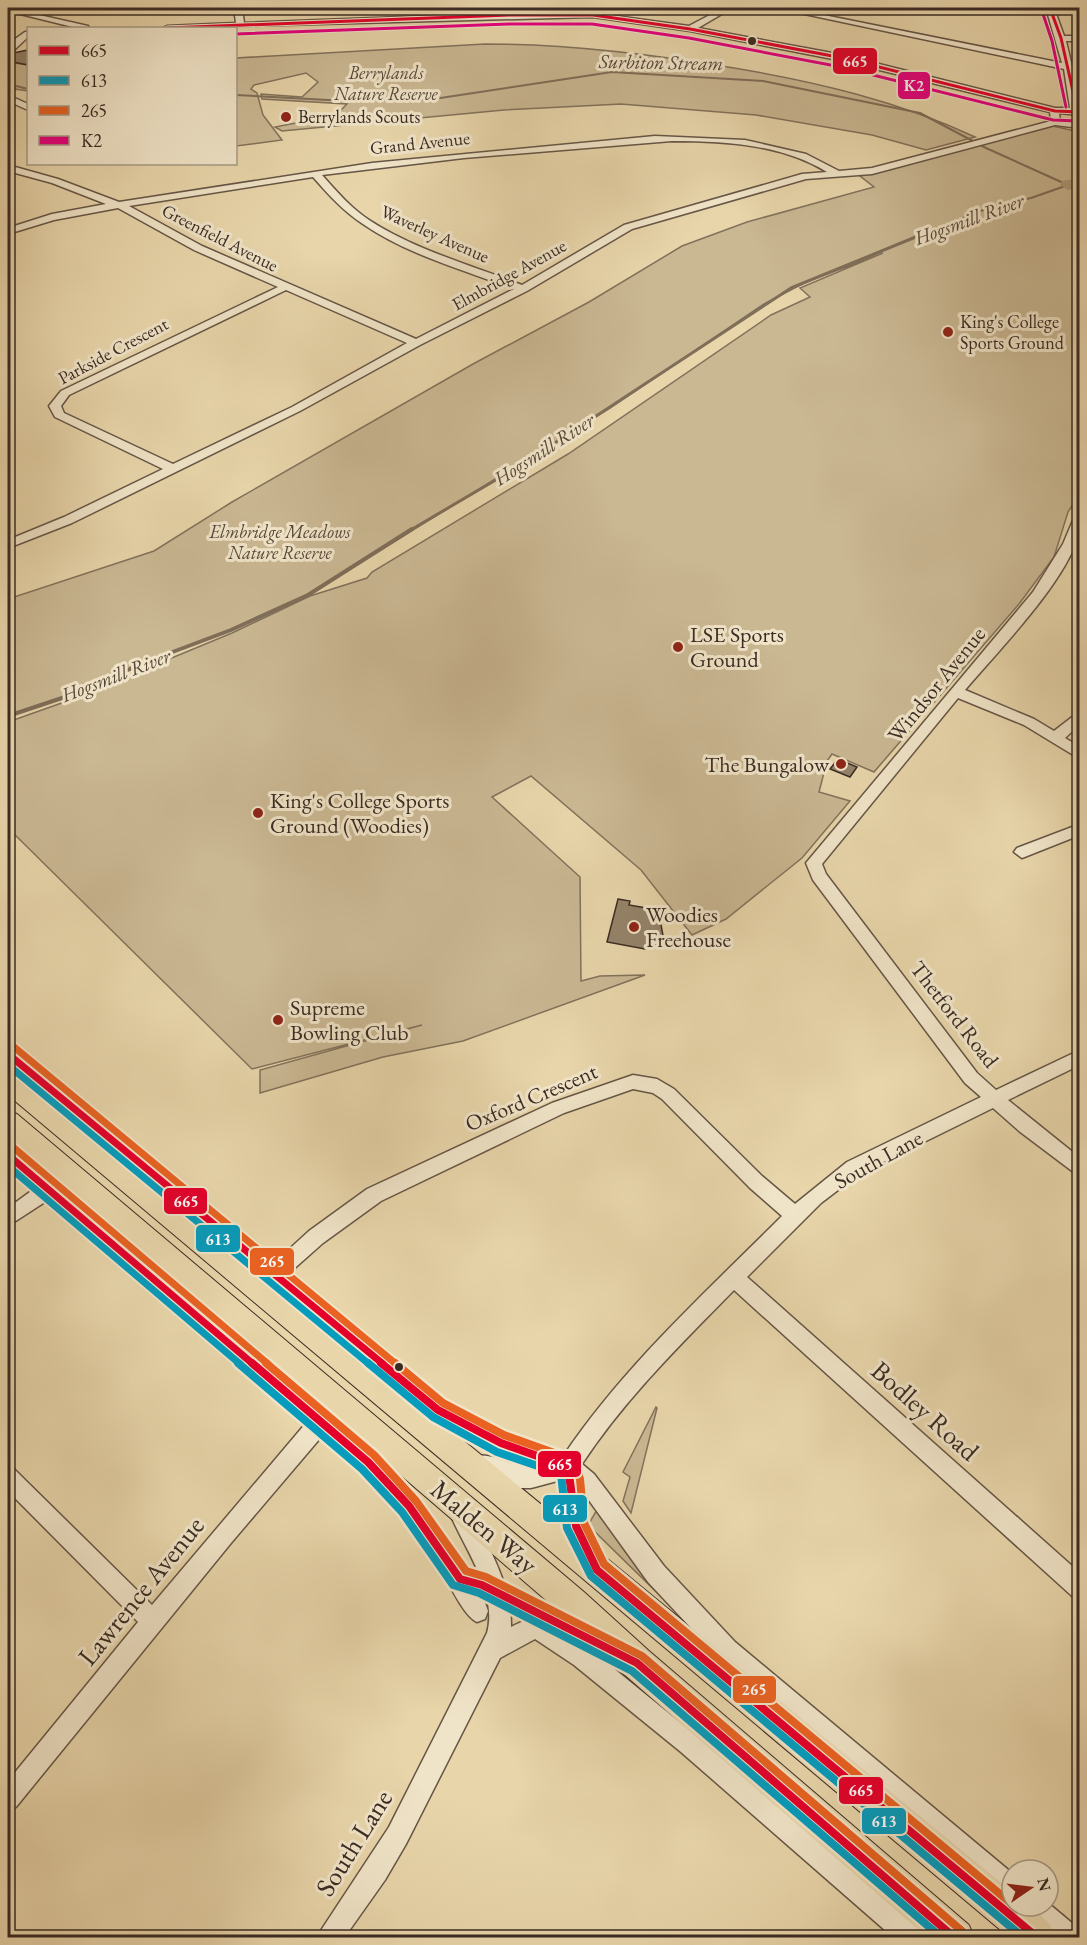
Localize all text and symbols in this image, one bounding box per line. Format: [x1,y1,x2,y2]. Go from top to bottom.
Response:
legend [27,27,237,165]
unlabelled marker [746,35,758,47]
text: 665 [81,39,107,62]
line badge: 665 [832,47,878,75]
water label: Surbiton Stream [598,48,723,76]
text: 665 [842,51,868,72]
park label: Berrylands Nature Reserve [333,61,439,105]
text: 613 [81,69,107,92]
line badge: K2 [897,71,931,100]
text: K2 [904,75,925,96]
text: 265 [81,99,107,122]
place label: Berrylands Scouts [298,105,420,128]
marker: Berrylands Scouts [279,110,293,124]
street label: Grand Avenue [369,126,471,159]
text: K2 [81,129,102,152]
water label: Hogsmill River [910,187,1029,251]
street label: Greenfield Avenue [158,198,282,277]
street label: Waverley Avenue [377,199,493,268]
street label: Elmbridge Avenue [447,234,570,316]
place label: King's College Sports Ground [960,310,1065,354]
street label: Parkside Crescent [54,312,172,389]
marker: King's College Sports Ground [941,325,955,339]
water label: Hogsmill River [488,406,600,492]
park label: Elmbridge Meadows Nature Reserve [209,520,351,564]
place label: LSE Sports Ground [690,620,784,674]
street label: Windsor Avenue [881,620,992,748]
marker: LSE Sports Ground [671,640,685,654]
water label: Hogsmill River [57,642,176,708]
place label: The Bungalow [705,750,830,779]
marker: The Bungalow [834,757,848,771]
place label: King's College Sports Ground (Woodies) [270,786,449,840]
marker: King's College Sports Ground (Woodies) [251,806,265,820]
place label: Woodies Freehouse [646,900,731,954]
marker: Woodies Freehouse [627,920,641,934]
street label: Thetford Road [904,955,1006,1074]
place label: Supreme Bowling Club [290,993,409,1047]
marker: Supreme Bowling Club [271,1013,285,1027]
street label: Oxford Crescent [461,1057,602,1138]
street label: South Lane [829,1123,928,1196]
line badge: 665 [163,1187,208,1215]
text: 665 [173,1191,199,1212]
line badge: 613 [195,1224,241,1253]
text: 613 [205,1229,231,1250]
line badge: 265 [249,1247,295,1276]
text: 265 [259,1251,285,1272]
street label: Bodley Road [864,1353,987,1469]
unlabelled marker [393,1361,405,1373]
line badge: 665 [537,1450,582,1478]
text: 665 [547,1454,573,1475]
street label: Malden Way [424,1472,545,1582]
line badge: 613 [542,1494,588,1523]
text: 613 [552,1499,578,1520]
street label: Lawrence Avenue [70,1509,212,1672]
line badge: 265 [732,1675,777,1704]
text: 265 [741,1679,767,1700]
line badge: 665 [838,1776,884,1805]
text: 665 [848,1780,874,1801]
street label: South Lane [307,1783,400,1903]
line badge: 613 [861,1807,907,1835]
text: 613 [871,1811,897,1832]
north arrow [1000,1858,1060,1918]
text: N [1032,1876,1056,1893]

